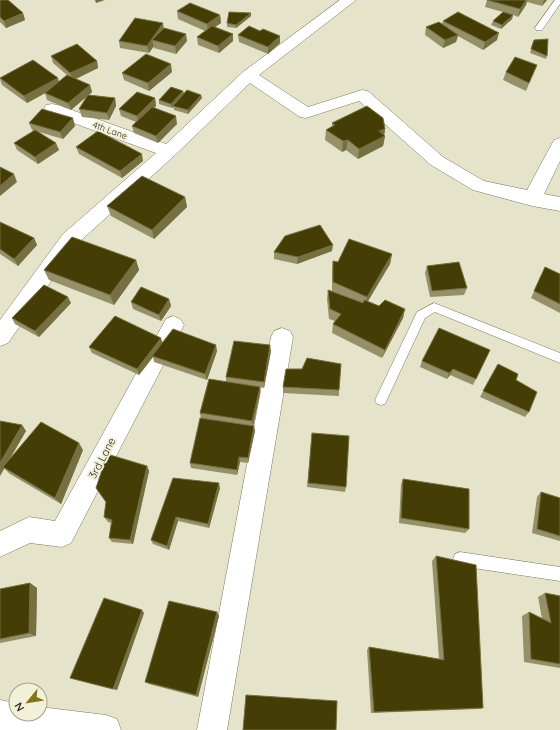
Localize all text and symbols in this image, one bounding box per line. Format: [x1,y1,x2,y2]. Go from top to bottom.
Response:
street label: 4th Lane [91,119,129,141]
street label: 3rd Lane [85,435,119,481]
north arrow [8,682,48,722]
text: N [11,700,27,714]

